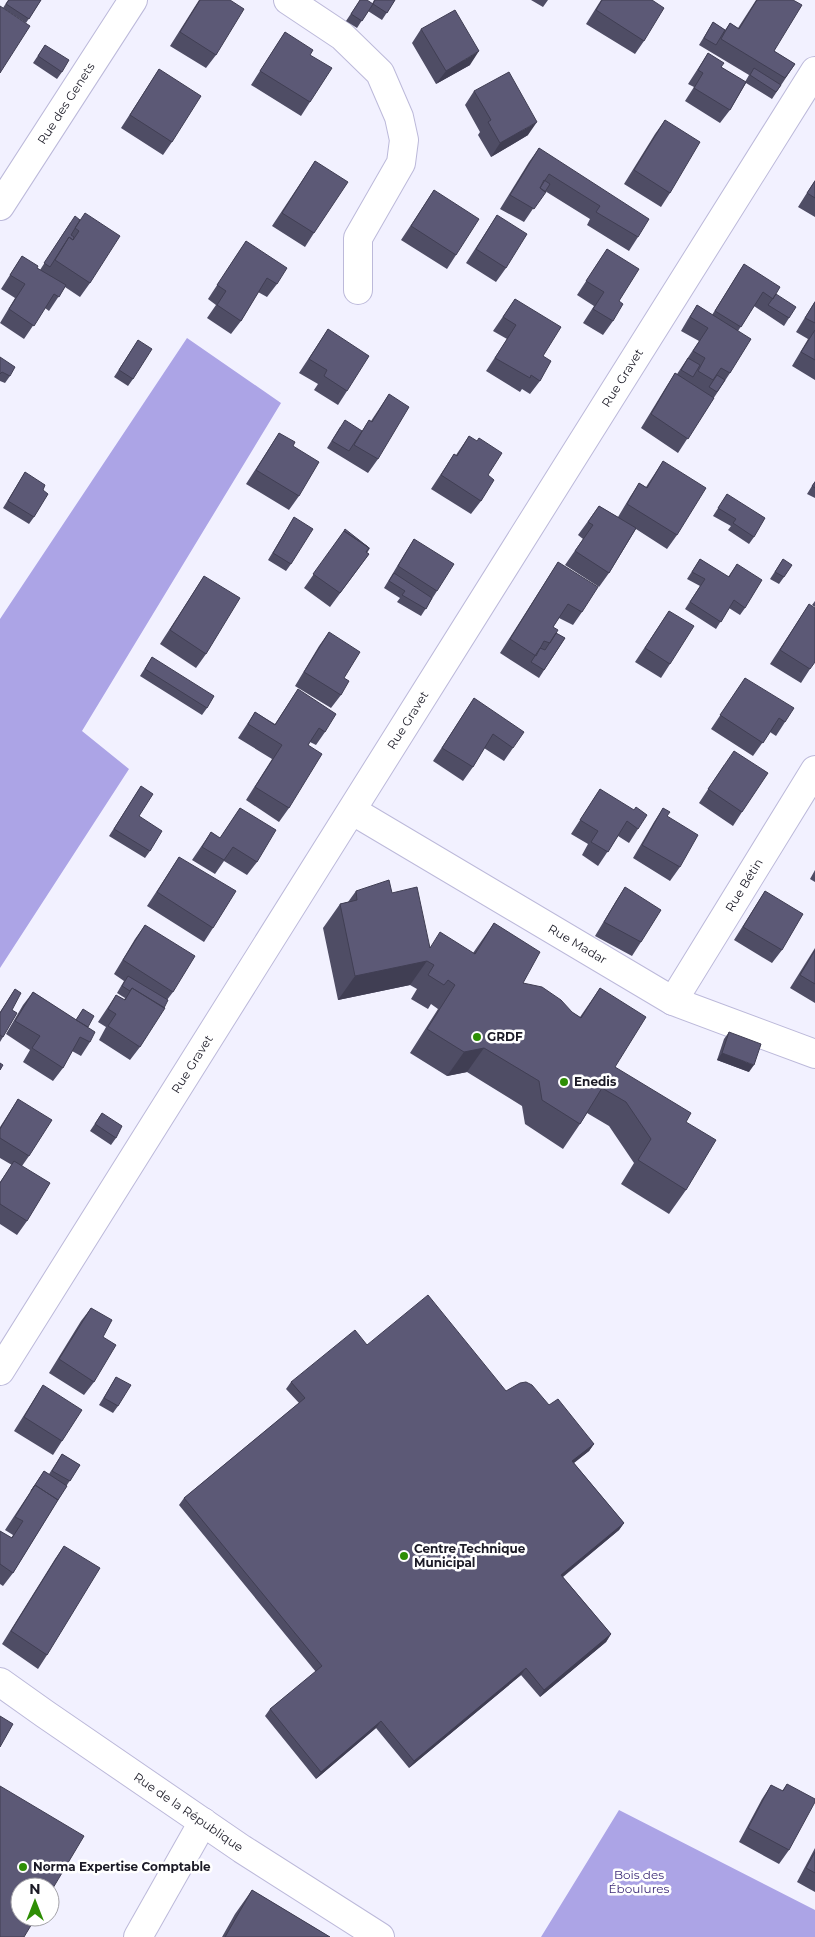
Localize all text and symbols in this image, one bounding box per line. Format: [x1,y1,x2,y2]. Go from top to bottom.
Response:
street label: Rue des Genets [34,59,98,147]
street label: Rue Gravet [598,346,646,410]
street label: Rue Gravet [384,688,432,752]
street label: Rue Bétin [722,856,766,914]
street label: Rue Madar [546,921,610,967]
place label: GRDF [487,1029,523,1044]
marker: GRDF [471,1031,483,1043]
street label: Rue Gravet [168,1032,216,1096]
place label: Enedis [574,1074,617,1089]
marker: Enedis [558,1076,570,1088]
place label: Centre Technique Municipal [414,1541,526,1570]
marker: Centre Technique Municipal [398,1550,410,1562]
street label: Rue de la République [131,1769,246,1855]
place label: Norma Expertise Comptable [33,1859,211,1874]
marker: Norma Expertise Comptable [17,1861,29,1873]
park label: Bois des Éboulures [609,1867,670,1896]
north arrow [10,1877,60,1927]
text: N [29,1880,41,1898]

